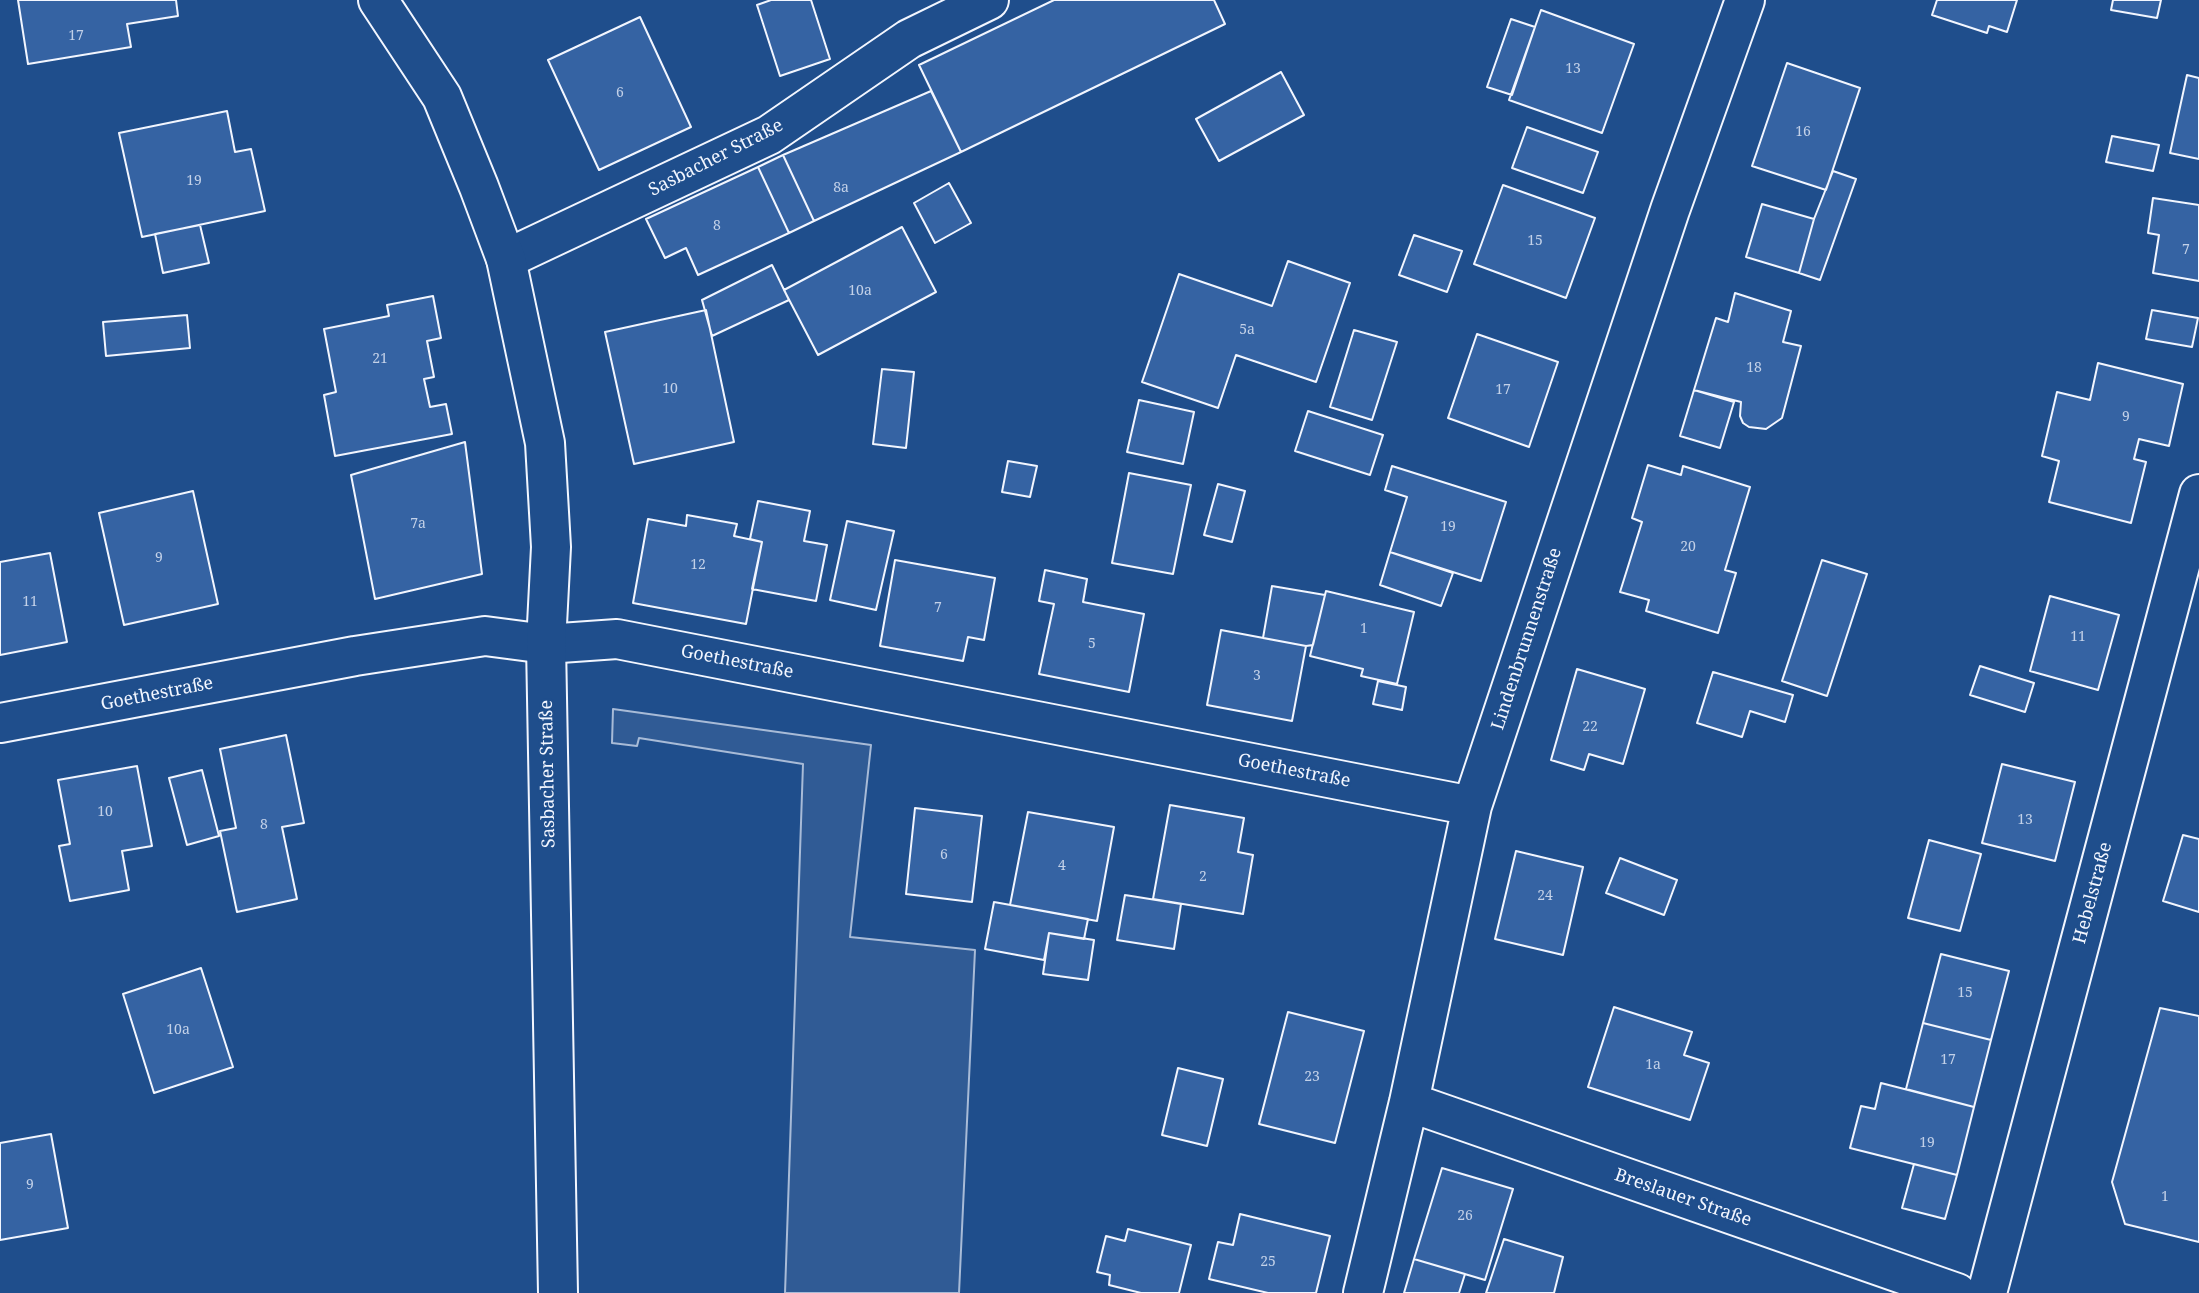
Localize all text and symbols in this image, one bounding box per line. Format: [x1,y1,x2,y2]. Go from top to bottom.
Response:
house number: 17 [68,28,84,44]
house number: 13 [1565,61,1581,77]
house number: 6 [616,85,624,101]
street label: Sasbacher Straße [645,115,787,201]
house number: 16 [1795,124,1811,140]
house number: 19 [186,173,202,189]
house number: 8a [833,180,849,196]
house number: 8 [713,218,721,234]
house number: 15 [1527,233,1543,249]
house number: 7 [2182,242,2190,258]
house number: 10a [848,283,872,299]
house number: 5a [1239,322,1255,338]
house number: 21 [372,351,388,367]
house number: 18 [1746,360,1762,376]
house number: 10 [662,381,678,397]
house number: 17 [1495,382,1511,398]
house number: 9 [2122,409,2130,425]
house number: 7a [410,516,426,532]
house number: 19 [1440,519,1456,535]
house number: 20 [1680,539,1696,555]
street label: Lindenbrunnenstraße [1487,545,1567,733]
house number: 9 [155,550,163,566]
house number: 12 [690,557,706,573]
house number: 11 [22,594,38,610]
house number: 7 [934,600,942,616]
house number: 1 [1360,621,1368,637]
house number: 11 [2070,629,2086,645]
house number: 5 [1088,636,1096,652]
street label: Goethestraße [679,640,795,684]
house number: 3 [1253,668,1261,684]
street label: Goethestraße [99,672,215,716]
street label: Sasbacher Straße [536,700,560,848]
house number: 22 [1582,719,1598,735]
street label: Goethestraße [1236,749,1352,793]
house number: 10 [97,804,113,820]
house number: 13 [2017,812,2033,828]
house number: 8 [260,817,268,833]
street label: Hebelstraße [2069,840,2117,946]
house number: 6 [940,847,948,863]
house number: 4 [1058,858,1066,874]
house number: 2 [1199,869,1207,885]
house number: 24 [1537,888,1553,904]
house number: 15 [1957,985,1973,1001]
house number: 10a [166,1022,190,1038]
house number: 17 [1940,1052,1956,1068]
house number: 1a [1645,1057,1661,1073]
house number: 23 [1304,1069,1320,1085]
house number: 19 [1919,1135,1935,1151]
street label: Breslauer Straße [1612,1164,1754,1232]
house number: 9 [26,1177,34,1193]
house number: 1 [2161,1189,2169,1205]
house number: 26 [1457,1208,1473,1224]
house number: 25 [1260,1254,1276,1270]

